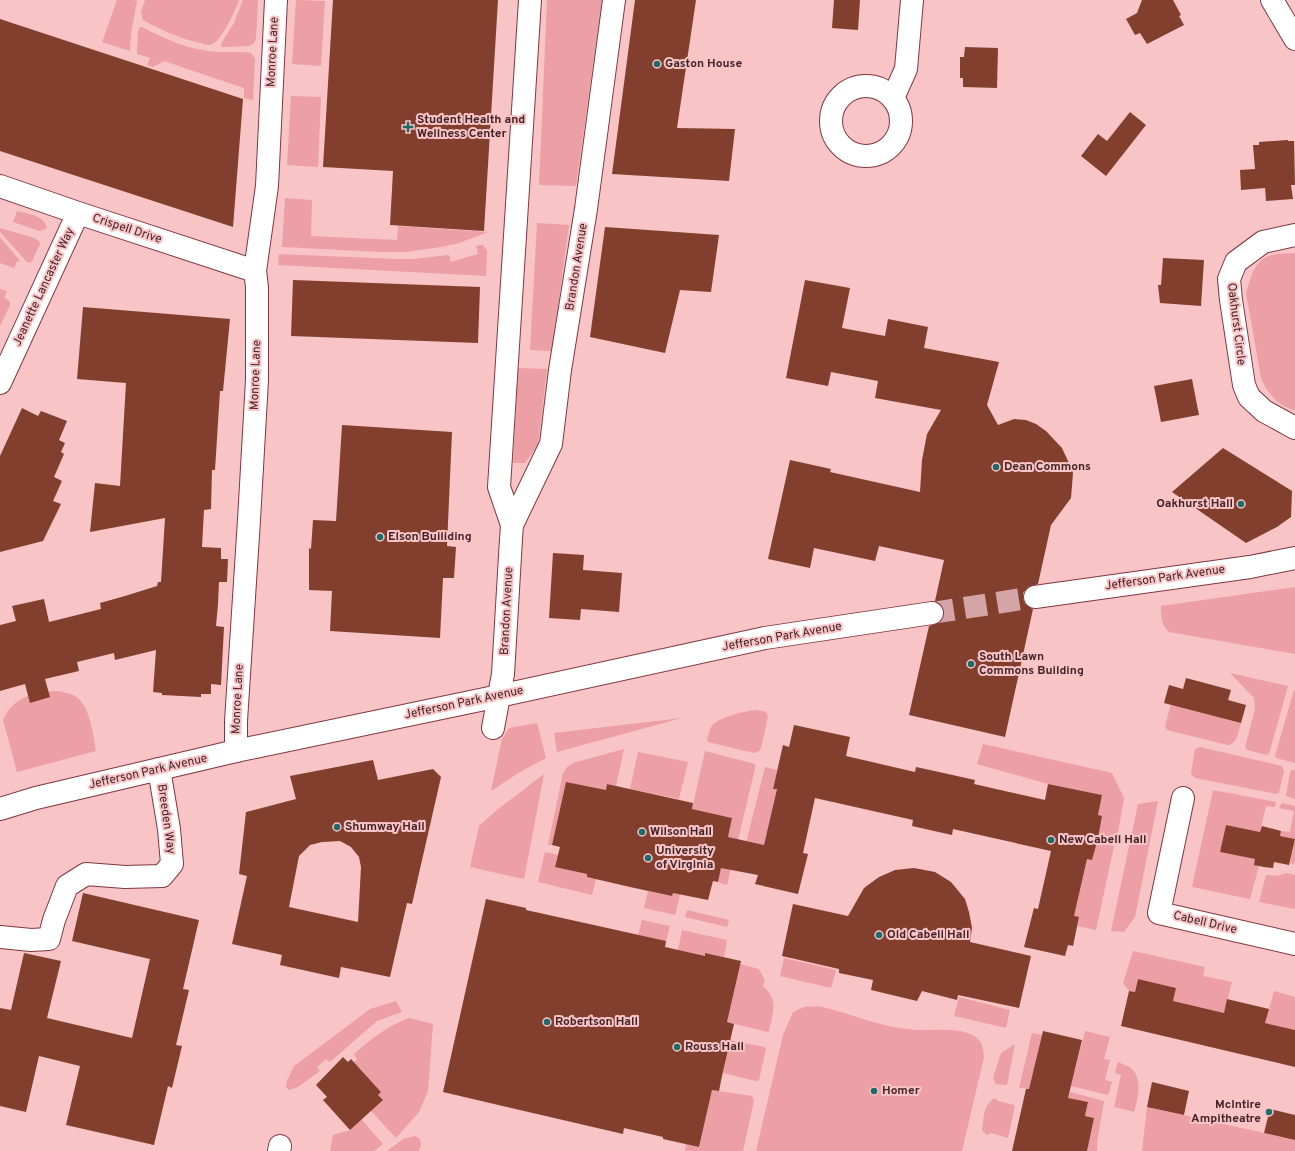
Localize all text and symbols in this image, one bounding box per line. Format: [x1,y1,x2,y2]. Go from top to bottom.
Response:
street label: Monroe Lane [263,16,283,88]
place label: Gaston House [665,56,742,72]
marker: Gaston House [652,59,662,69]
place label: Student Health and Wellness Center [417,112,525,142]
marker: Student Health and Wellness Center [402,121,414,133]
street label: Crispell Drive [90,210,164,248]
street label: Brandon Avenue [562,222,592,312]
street label: Jeanette Lancaster Way [9,225,79,349]
street label: Oakhurst Circle [1223,282,1249,366]
street label: Monroe Lane [247,340,265,410]
place label: Dean Commons [1004,459,1091,475]
marker: Dean Commons [991,462,1001,472]
place label: Oakhurst Hall [1156,496,1233,512]
marker: Oakhurst Hall [1236,499,1246,509]
place label: Elson Builiding [388,529,472,545]
marker: Elson Builiding [375,532,385,542]
street label: Jefferson Park Avenue [1104,562,1226,594]
street label: Brandon Avenue [497,566,517,656]
street label: Jefferson Park Avenue [721,619,843,655]
place label: South Lawn Commons Building [979,649,1084,679]
marker: South Lawn Commons Building [966,659,976,669]
street label: Monroe Lane [228,663,248,735]
street label: Jefferson Park Avenue [403,683,525,723]
street label: Jefferson Park Avenue [87,751,209,793]
street label: Breeden Way [153,783,179,855]
place label: Shumway Hall [345,819,425,835]
marker: Shumway Hall [332,822,342,832]
place label: Wilson Hall [650,824,712,840]
marker: Wilson Hall [637,827,647,837]
place label: New Cabell Hall [1059,832,1147,848]
marker: New Cabell Hall [1046,835,1056,845]
place label: University of Virginia [656,843,714,873]
marker: University of Virginia [643,853,653,863]
street label: Cabell Drive [1172,908,1238,938]
place label: Old Cabell Hall [887,927,969,943]
marker: Old Cabell Hall [874,930,884,940]
place label: Robertson Hall [555,1014,638,1030]
marker: Robertson Hall [542,1017,552,1027]
place label: Rouss Hall [685,1039,744,1055]
marker: Rouss Hall [672,1042,682,1052]
place label: Homer [882,1083,920,1099]
marker: Homer [869,1086,879,1096]
place label: McIntire Ampitheatre [1191,1097,1261,1127]
marker: McIntire Ampitheatre [1264,1107,1274,1117]

